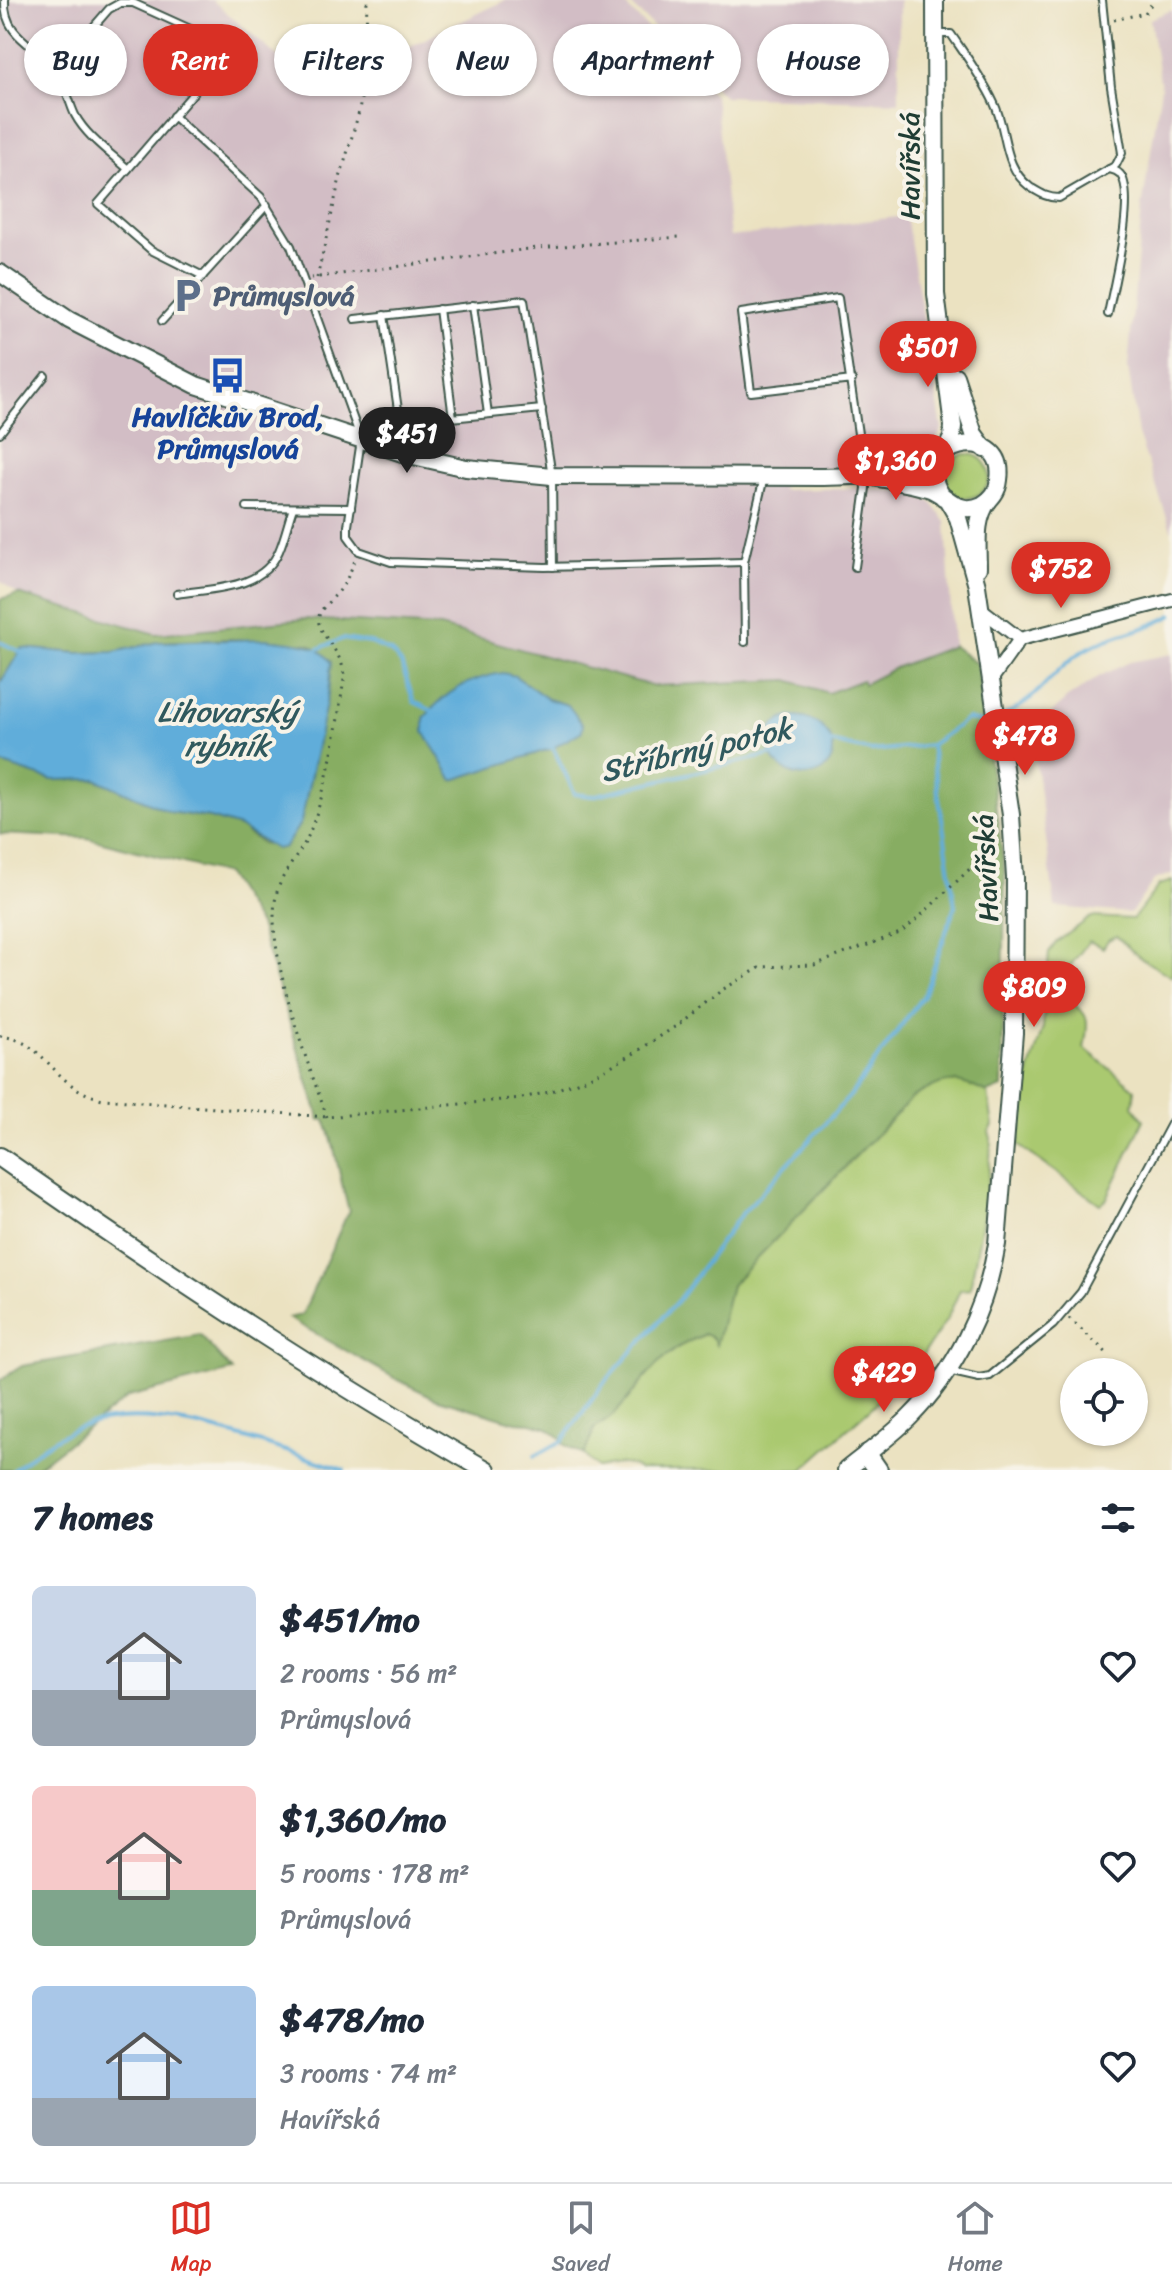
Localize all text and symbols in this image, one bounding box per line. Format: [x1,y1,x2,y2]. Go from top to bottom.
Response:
chip: Buy [24,24,127,96]
chip: Rent [143,24,258,96]
chip: Filters [274,24,412,96]
chip: New [428,24,537,96]
chip: Apartment [553,24,741,96]
chip: House [757,24,889,96]
street label: Havířská [885,112,934,220]
place label: Průmyslová [213,271,355,320]
parking icon: Průmyslová [168,276,206,314]
pin: $501 [881,321,975,389]
text: $501 [898,324,958,370]
bus stop icon: Havlíčkův Brod, Průmyslová [209,357,247,395]
place label: Havlíčkův Brod, Průmyslová [132,392,324,473]
pin: $451 [360,407,454,475]
text: $451 [377,410,437,456]
pin: $1,360 [831,434,961,502]
text: $1,360 [855,437,937,483]
pin: $752 [1014,542,1108,610]
text: $752 [1029,545,1093,591]
water label: Lihovarský rybník [157,685,301,773]
water label: Stříbrný potok [595,701,801,798]
pin: $478 [978,709,1072,777]
text: $478 [993,712,1057,758]
street label: Havířská [959,813,1013,923]
pin: $809 [987,961,1081,1029]
text: $809 [1001,964,1067,1010]
pin: $429 [837,1346,931,1414]
text: $429 [852,1349,916,1395]
map controls [1060,1358,1148,1446]
button: locate [1060,1358,1148,1446]
text: 7 homes [32,1488,153,1548]
icon: filters [1096,1496,1140,1540]
text: $451/mo [280,1590,420,1650]
icon: home [96,1618,192,1714]
icon: heart [1096,1644,1140,1688]
text: 2 rooms · 56 m² [280,1650,458,1696]
text: Průmyslová [280,1696,411,1742]
text: $1,360/mo [280,1790,446,1850]
icon: home [96,1818,192,1914]
icon: heart [1096,1844,1140,1888]
text: 5 rooms · 178 m² [280,1850,469,1896]
text: Průmyslová [280,1896,411,1942]
text: $478/mo [280,1990,424,2050]
icon: home [96,2018,192,2114]
icon: heart [1096,2044,1140,2088]
text: 3 rooms · 74 m² [280,2050,457,2096]
text: Havířská [280,2096,380,2142]
tab: Map [169,2196,213,2283]
tab: Saved [552,2196,610,2283]
tab: Home [948,2196,1003,2283]

